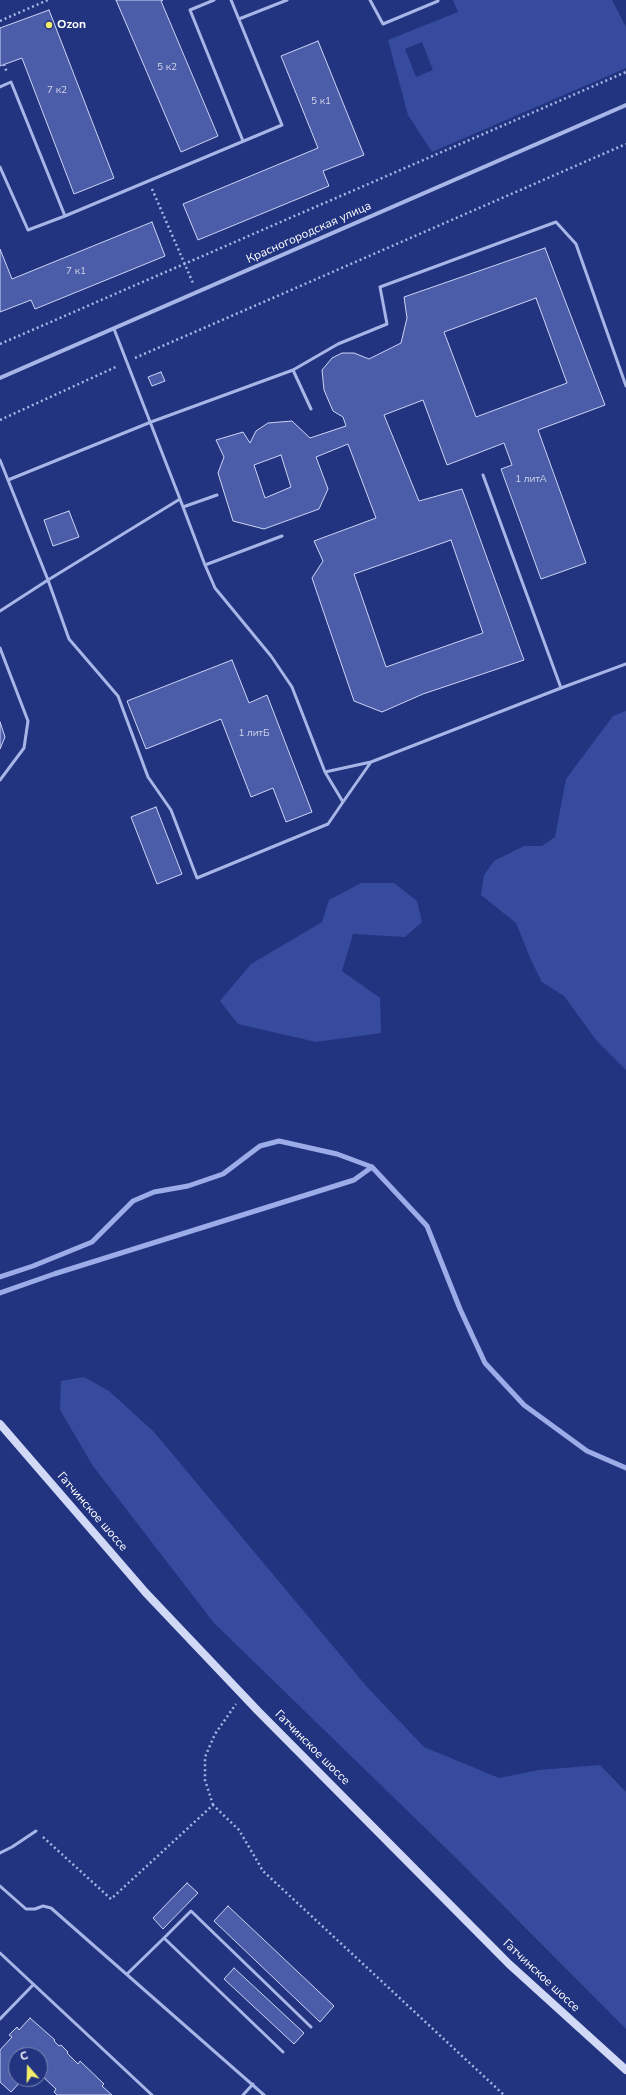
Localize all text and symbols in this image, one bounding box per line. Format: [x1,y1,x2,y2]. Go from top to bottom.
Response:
place label: Ozon [57,18,86,32]
marker: Ozon [44,20,54,30]
house number: 5 к2 [157,62,177,74]
house number: 7 к2 [47,85,67,97]
house number: 5 к1 [311,96,331,108]
street label: Красногородская улица [244,199,374,267]
house number: 7 к1 [66,266,86,278]
house number: 1 литА [515,474,547,486]
house number: 1 литБ [238,728,270,740]
street label: Гатчинское шоссе [54,1470,130,1554]
street label: Гатчинское шоссе [272,1708,352,1788]
street label: Гатчинское шоссе [500,1937,582,2015]
north arrow [8,2047,48,2087]
text: С [18,2048,30,2065]

